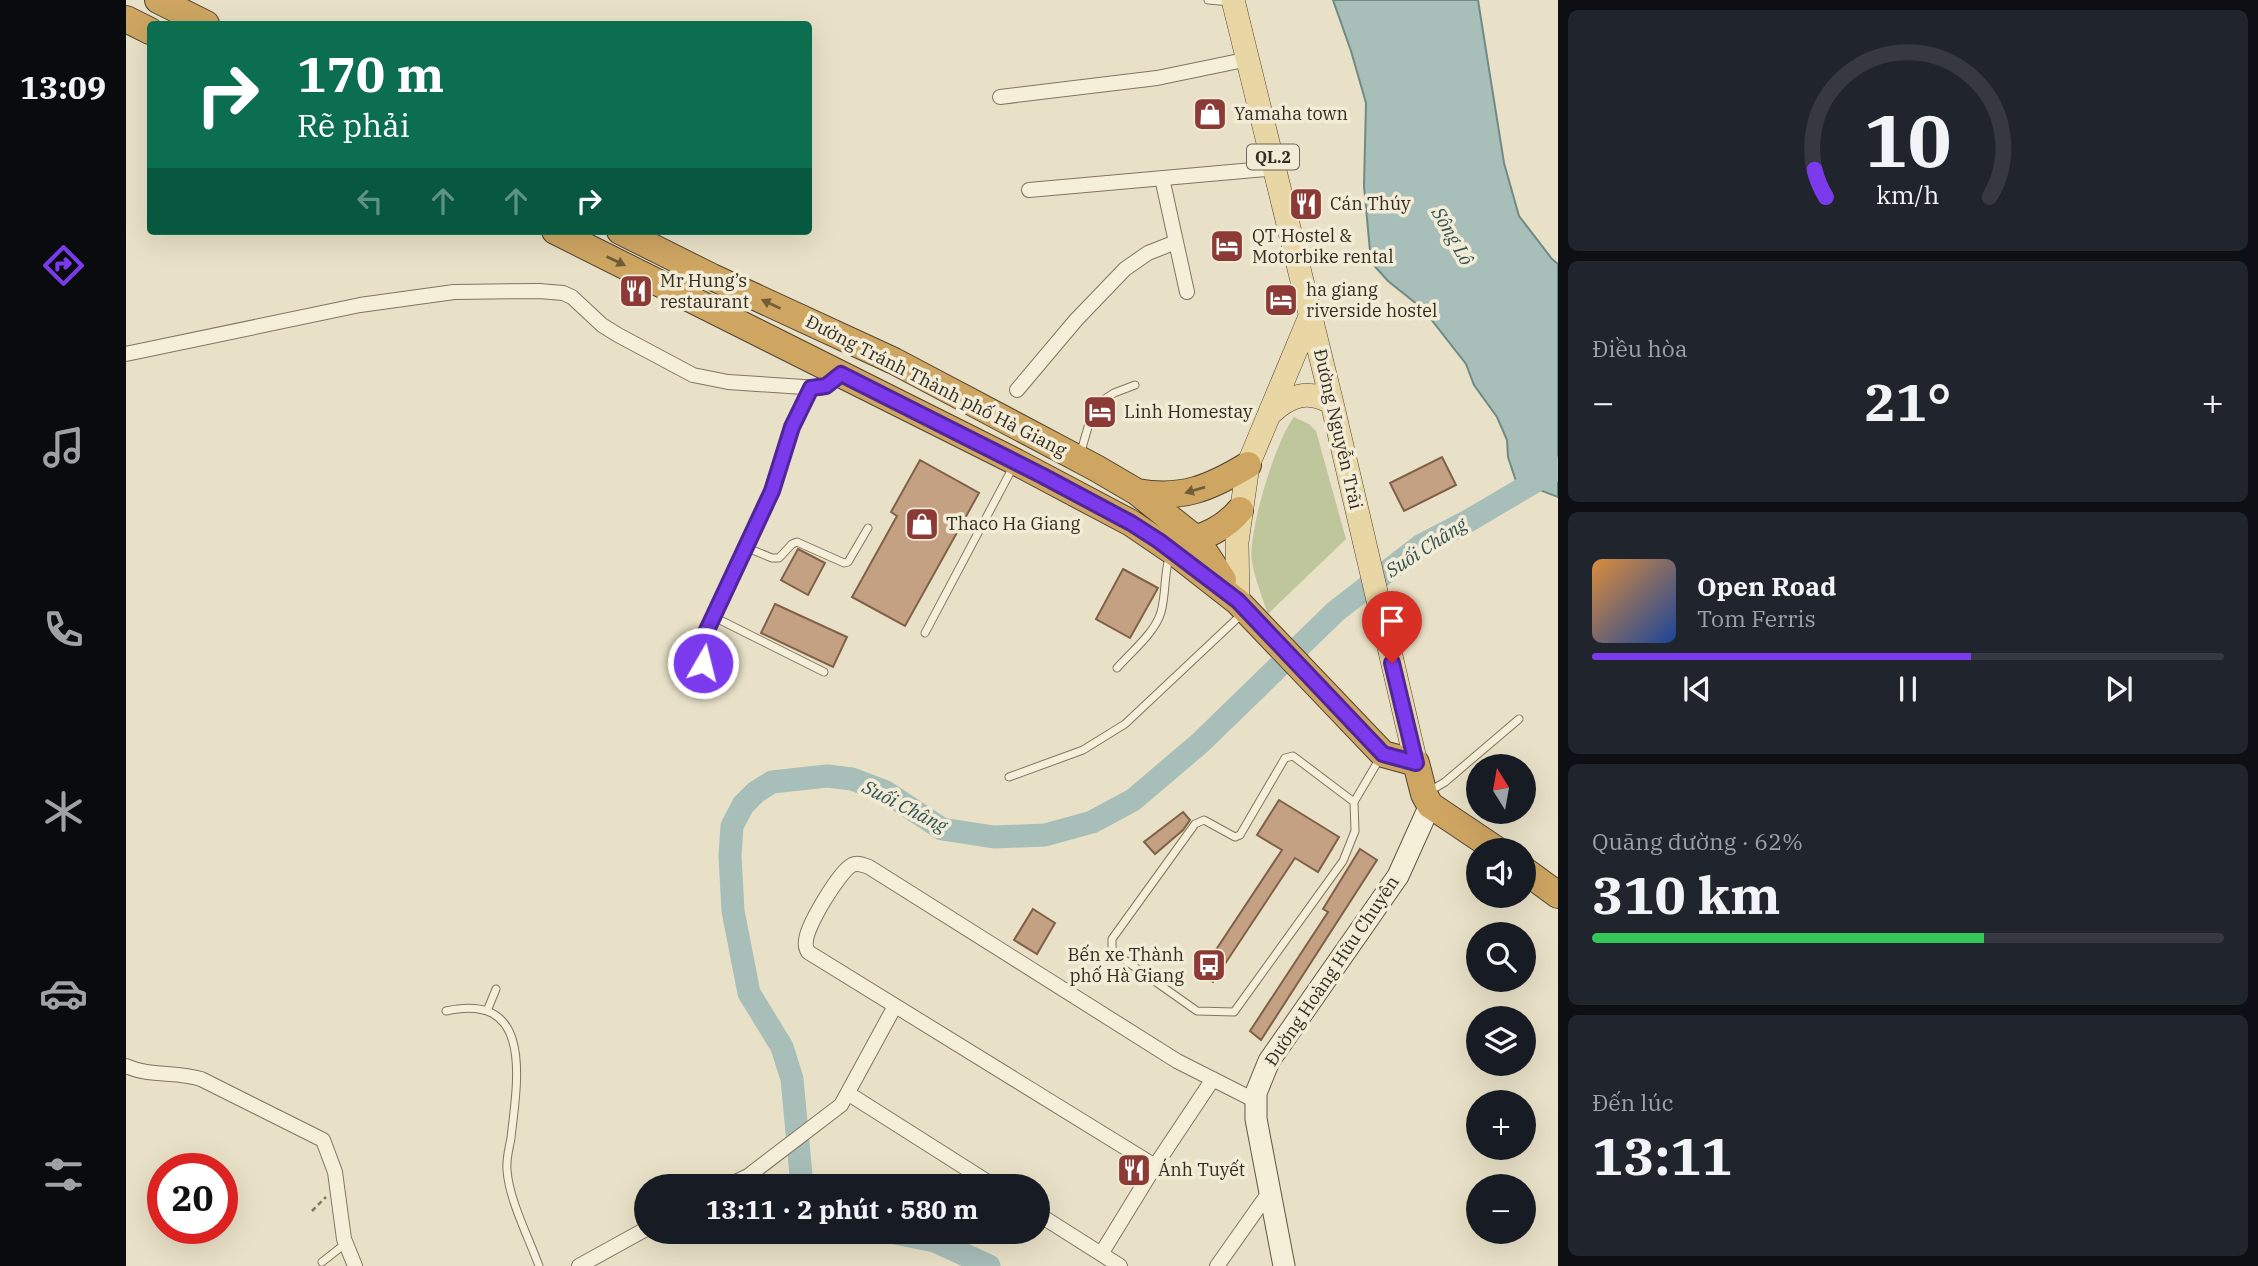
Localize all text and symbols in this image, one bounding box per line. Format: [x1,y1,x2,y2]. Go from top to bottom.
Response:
text: 170 m [297,42,444,105]
icon: right [182,49,273,140]
text: 13:09 [20,66,106,108]
text: 10 [1864,92,1952,187]
shop icon: Yamaha town [1191,95,1229,133]
place label: Yamaha town [1234,102,1348,125]
text: Rẽ phải [297,104,410,146]
road number: QL.2 [1247,144,1299,169]
text: km/h [1876,177,1940,210]
icon: left [351,182,389,220]
icon: ahead [424,182,462,220]
icon: ahead [497,182,535,220]
icon: right [570,182,608,220]
restaurant icon: Cán Thúy [1287,185,1325,223]
place label: Cán Thúy [1330,192,1411,215]
water label: Sông Lô [1426,202,1479,269]
place label: QT Hostel & Motorbike rental [1252,224,1394,268]
hotel icon: QT Hostel & Motorbike rental [1208,227,1246,265]
icon: directions [39,241,88,290]
one-way arrow [606,256,626,267]
place label: Mr Hung’s restaurant [660,269,749,313]
restaurant icon: Mr Hung’s restaurant [617,272,655,310]
place label: ha giang riverside hostel [1306,278,1437,322]
hotel icon: ha giang riverside hostel [1262,281,1300,319]
one-way arrow [761,298,781,310]
street label: Đường Tránh Thành phố Hà Giang [802,310,1071,462]
text: Điều hòa [1592,333,1688,363]
street label: Đường Nguyễn Trãi [1309,346,1368,512]
text: 21° [1865,368,1951,435]
text: − [1592,377,1615,426]
text: + [2201,377,2224,426]
hotel icon: Linh Homestay [1081,393,1119,431]
place label: Linh Homestay [1124,400,1253,423]
icon: music [39,423,88,472]
one-way arrow [1184,486,1205,496]
shop icon: Thaco Ha Giang [903,505,941,543]
water label: Suối Châng [1380,511,1472,583]
place label: Thaco Ha Giang [946,512,1080,535]
text: Open Road [1697,569,1836,603]
pin [1362,591,1422,663]
icon: arrive [1373,602,1411,640]
text: Tom Ferris [1697,603,1816,633]
icon: phone [39,605,88,654]
position arrow [666,626,740,700]
icon: previous [1678,670,1716,708]
icon: pause [1889,670,1927,708]
icon: next [2100,670,2138,708]
north arrow [1466,754,1536,824]
map controls [1466,754,1536,1244]
water label: Suối Châng [858,774,952,838]
icon: climate [39,787,88,836]
text: Quãng đường · 62% [1592,826,1803,856]
button: sound [1466,838,1536,908]
text: 310 km [1592,861,1781,928]
street label: Đường Hoàng Hữu Chuyên [1259,871,1404,1070]
button: search [1466,922,1536,992]
place label: Bến xe Thành phố Hà Giang [1067,943,1184,987]
bus stop icon: Bến xe Thành phố Hà Giang [1190,946,1228,984]
icon: car [39,969,88,1018]
button: layers [1466,1006,1536,1076]
text: Đến lúc [1592,1087,1674,1117]
button: + [1466,1090,1536,1160]
text: 13:11 [1592,1122,1733,1189]
icon: filters [39,1150,88,1199]
restaurant icon: Ánh Tuyết [1115,1151,1153,1189]
speed limit sign: 20 [147,1153,238,1244]
place label: Ánh Tuyết [1158,1158,1245,1181]
button: − [1466,1174,1536,1244]
text: 13:11 · 2 phút · 580 m [706,1192,978,1226]

